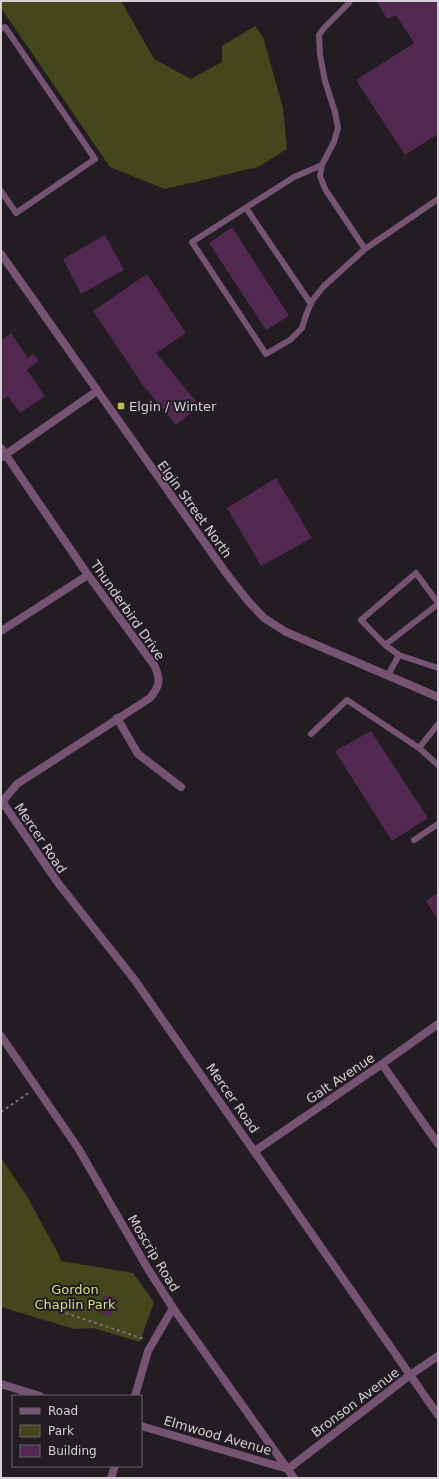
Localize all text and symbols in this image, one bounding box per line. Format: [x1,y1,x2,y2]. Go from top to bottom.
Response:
place label: Elgin / Winter [129,399,217,414]
marker: Elgin / Winter [116,401,126,411]
street label: Elgin Street North [154,458,235,561]
street label: Thunderbird Drive [87,557,168,663]
street label: Mercer Road [12,800,70,876]
street label: Galt Avenue [303,1050,377,1107]
street label: Mercer Road [203,1061,262,1136]
street label: Moscrip Road [125,1212,182,1294]
park label: Gordon Chaplin Park [34,1282,116,1312]
street label: Bronson Avenue [309,1365,402,1440]
legend [12,1395,142,1467]
text: Road [48,1404,78,1418]
street label: Elmwood Avenue [162,1413,274,1458]
text: Park [48,1424,74,1438]
text: Building [48,1444,97,1458]

